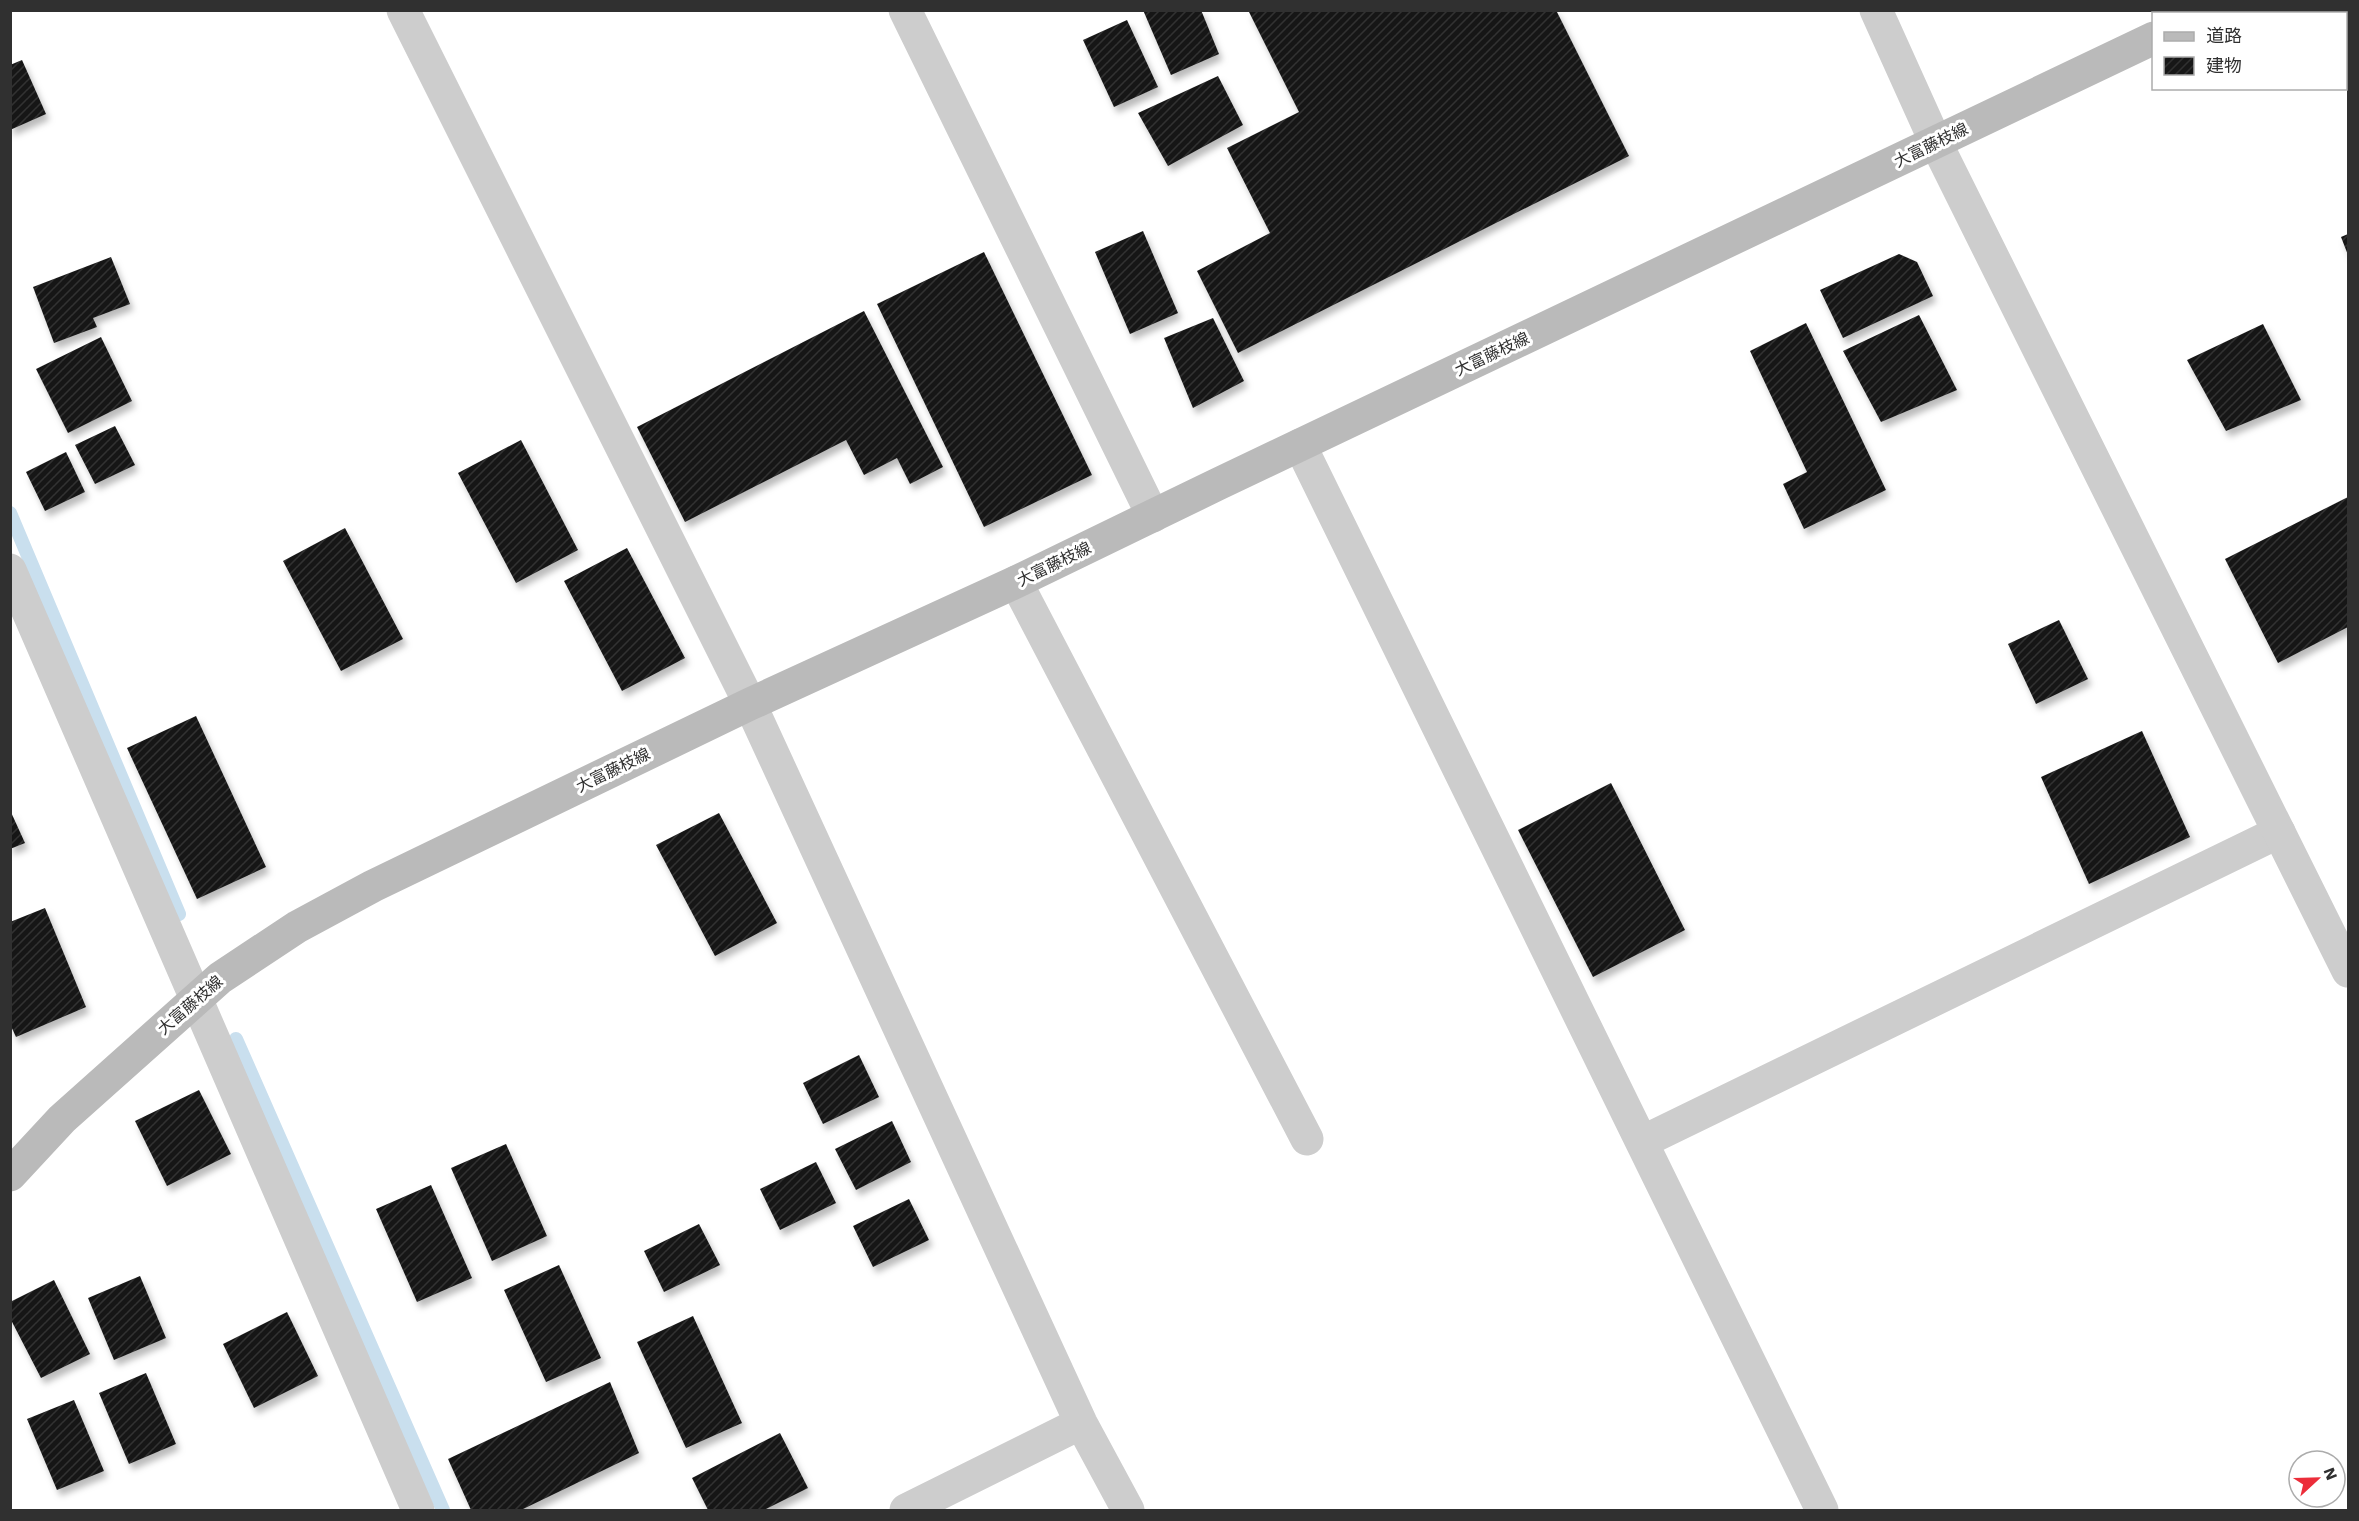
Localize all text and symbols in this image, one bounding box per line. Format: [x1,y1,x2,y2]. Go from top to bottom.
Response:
legend [2152,12,2347,90]
text: 道路 [2206,25,2242,46]
text: 建物 [2206,55,2242,76]
street label: 大富藤枝線 [1891,119,1971,171]
street label: 大富藤枝線 [1452,328,1532,380]
street label: 大富藤枝線 [1014,538,1094,590]
street label: 大富藤枝線 [573,744,653,796]
street label: 大富藤枝線 [154,972,226,1038]
north arrow [2287,1449,2347,1509]
text: N [2319,1465,2341,1483]

